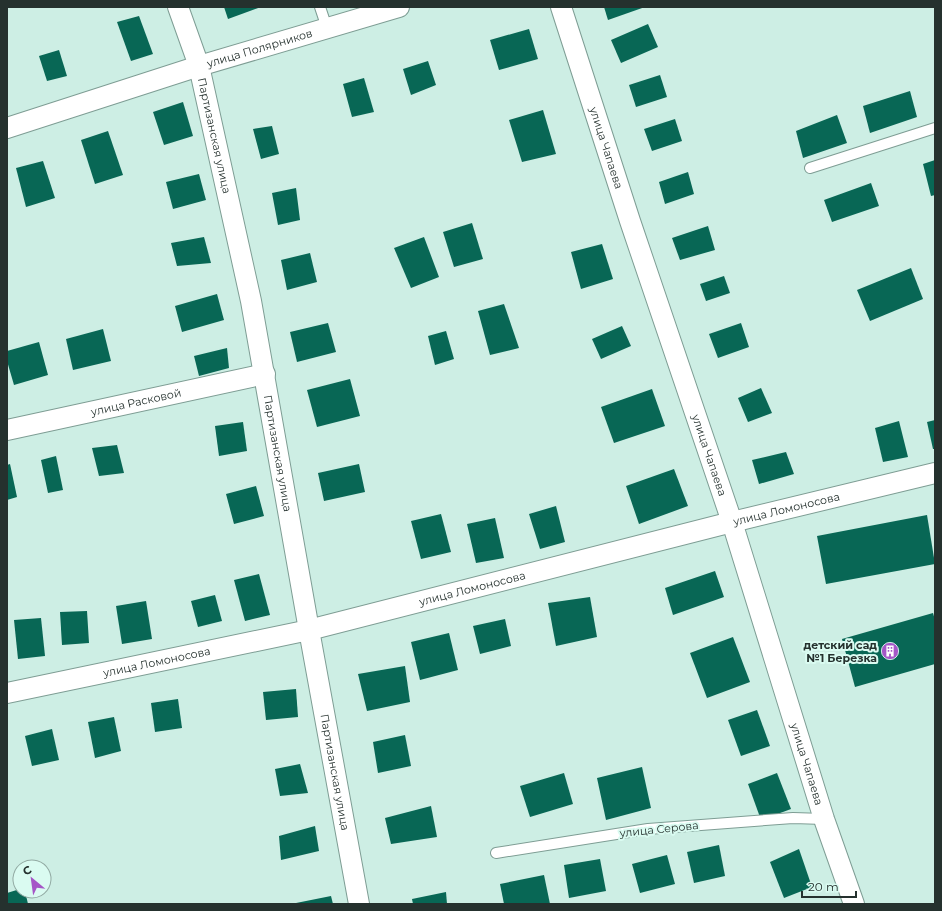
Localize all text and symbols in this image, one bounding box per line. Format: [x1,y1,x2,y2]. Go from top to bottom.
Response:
street label: улица Полярников [204,26,314,71]
street label: Партизанская улица [195,76,234,195]
street label: улица Чапаева [586,104,626,191]
street label: улица Расковой [89,385,182,419]
street label: Партизанская улица [261,394,295,513]
street label: улица Чапаева [689,411,730,498]
street label: улица Ломоносова [731,489,841,529]
street label: улица Ломоносова [417,568,527,609]
place label: детский сад №1 Березка [804,638,877,665]
building icon: детский сад №1 Березка [880,641,900,661]
street label: улица Ломоносова [101,644,212,680]
street label: Партизанская улица [317,713,352,832]
street label: улица Чапаева [787,720,826,807]
street label: улица Серова [618,818,699,840]
north arrow [12,859,52,899]
text: С [20,862,34,878]
scale bar [802,873,856,899]
text: 20 m [808,879,839,894]

